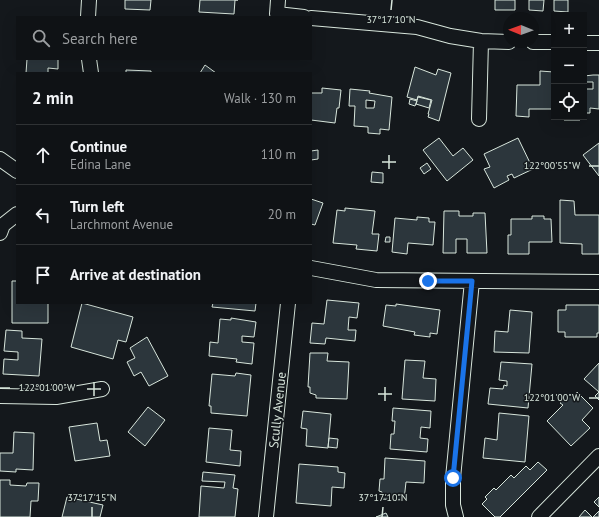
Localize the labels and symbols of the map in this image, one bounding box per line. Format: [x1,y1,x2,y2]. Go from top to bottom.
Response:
north arrow [503,12,539,48]
text: 37°17'10"N [366,13,416,26]
text: 122°00'55"W [524,159,581,172]
route end [419,272,437,290]
street label: Scully Avenue [265,371,290,449]
text: 122°01'00"W [19,381,76,394]
text: 122°01'00"W [524,391,581,404]
route start [444,469,462,487]
text: 37°17'15"N [67,491,117,504]
text: 37°17'10"N [358,491,408,504]

